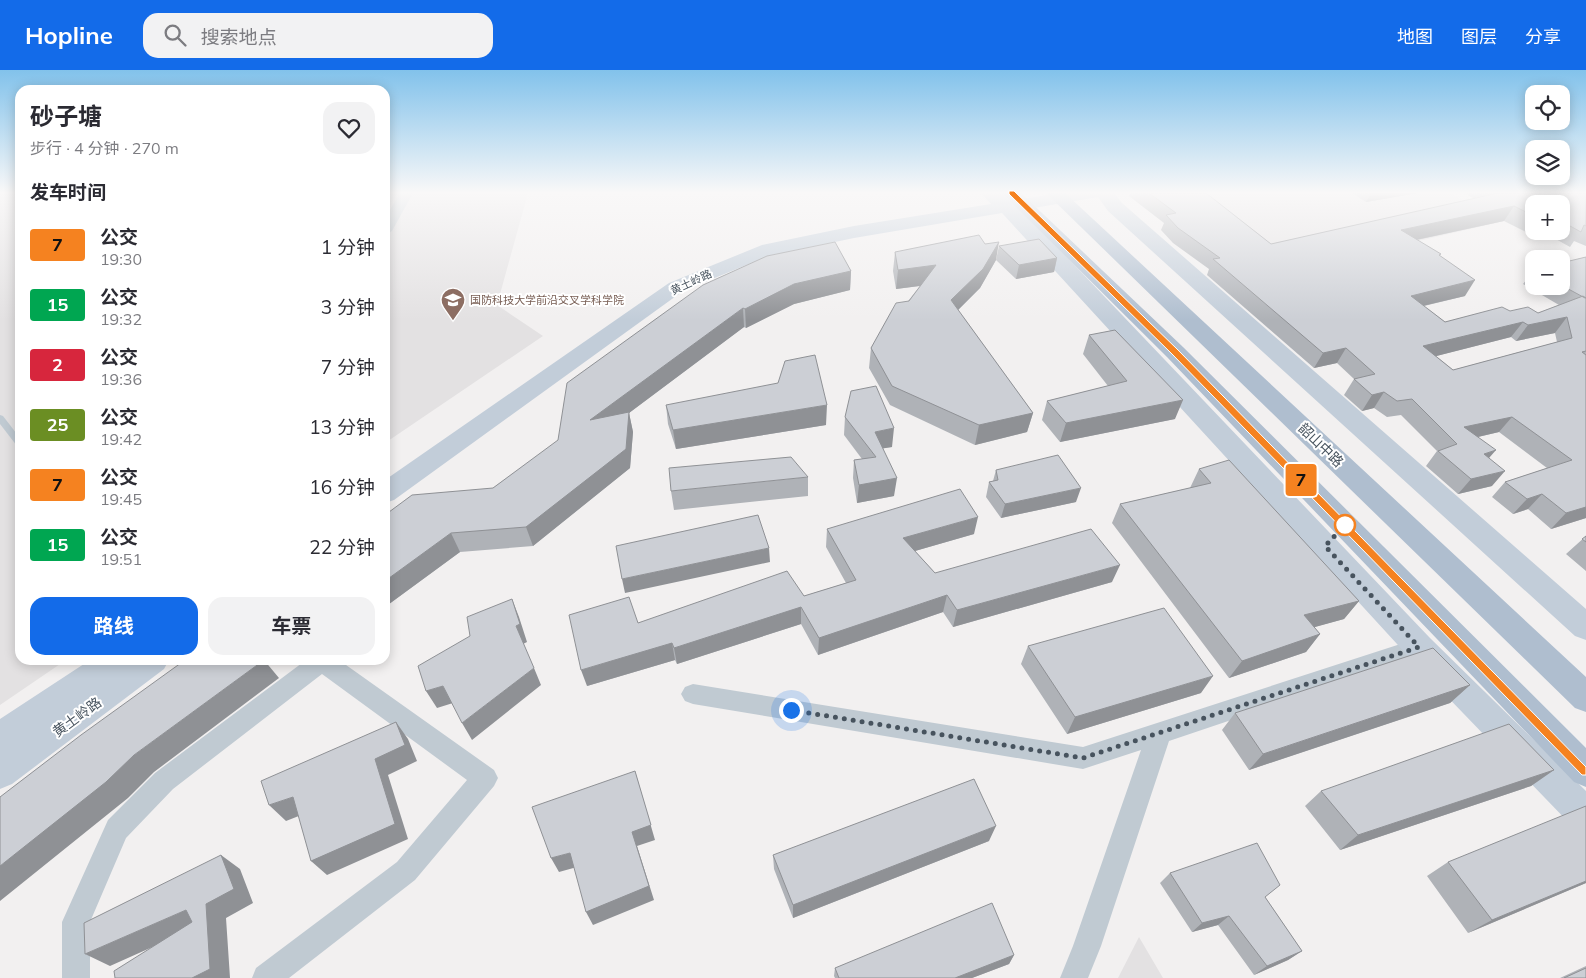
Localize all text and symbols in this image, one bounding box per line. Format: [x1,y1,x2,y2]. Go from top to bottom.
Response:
search box [143,13,493,58]
text: Hopline [25,20,113,50]
icon: search [161,21,189,49]
text: 搜索地点 [201,25,277,49]
text: 地图 [1397,25,1433,48]
text: 图层 [1461,25,1497,48]
text: 分享 [1525,25,1561,48]
map controls [1525,85,1570,295]
button: locate [1525,85,1570,130]
text: 砂子塘 [30,101,102,131]
button: heart [323,102,375,154]
text: 步行 · 4 分钟 · 270 m [30,138,179,158]
button: layers [1525,140,1570,185]
text: 发车时间 [30,180,106,204]
button: + [1525,195,1570,240]
text: 公交 [100,225,138,249]
text: 7 [52,233,63,256]
text: 1 分钟 [321,235,375,259]
text: 19:30 [100,249,142,269]
button: − [1525,250,1570,295]
street label: 黄土岭路 [668,266,714,298]
text: 公交 [100,285,138,309]
school or university icon: 国防科技大学前沿交叉学科学院 [440,287,466,321]
text: 15 [47,293,68,316]
place label: 国防科技大学前沿交叉学科学院 [470,293,624,307]
text: 3 分钟 [321,295,375,319]
text: 19:32 [100,309,142,329]
text: 公交 [100,345,138,369]
text: 2 [52,353,63,376]
text: 7 分钟 [321,355,375,379]
text: 19:36 [100,369,142,389]
text: 公交 [100,405,138,429]
text: 25 [47,413,68,436]
text: 13 分钟 [309,415,375,439]
street label: 韶山中路 [1295,419,1347,471]
text: 19:42 [100,429,142,449]
line badge: 7 [1285,464,1317,496]
text: 公交 [100,465,138,489]
text: 7 [1296,468,1306,491]
text: 7 [52,473,63,496]
text: 16 分钟 [309,475,375,499]
text: 19:45 [100,489,142,509]
unlabelled marker [1334,514,1356,536]
text: 公交 [100,525,138,549]
text: 15 [47,533,68,556]
text: 22 分钟 [309,535,375,559]
text: 19:51 [100,549,142,569]
button: 路线 [30,597,198,655]
button: 车票 [208,597,375,655]
street label: 黄土岭路 [49,693,105,741]
your location [779,698,804,723]

